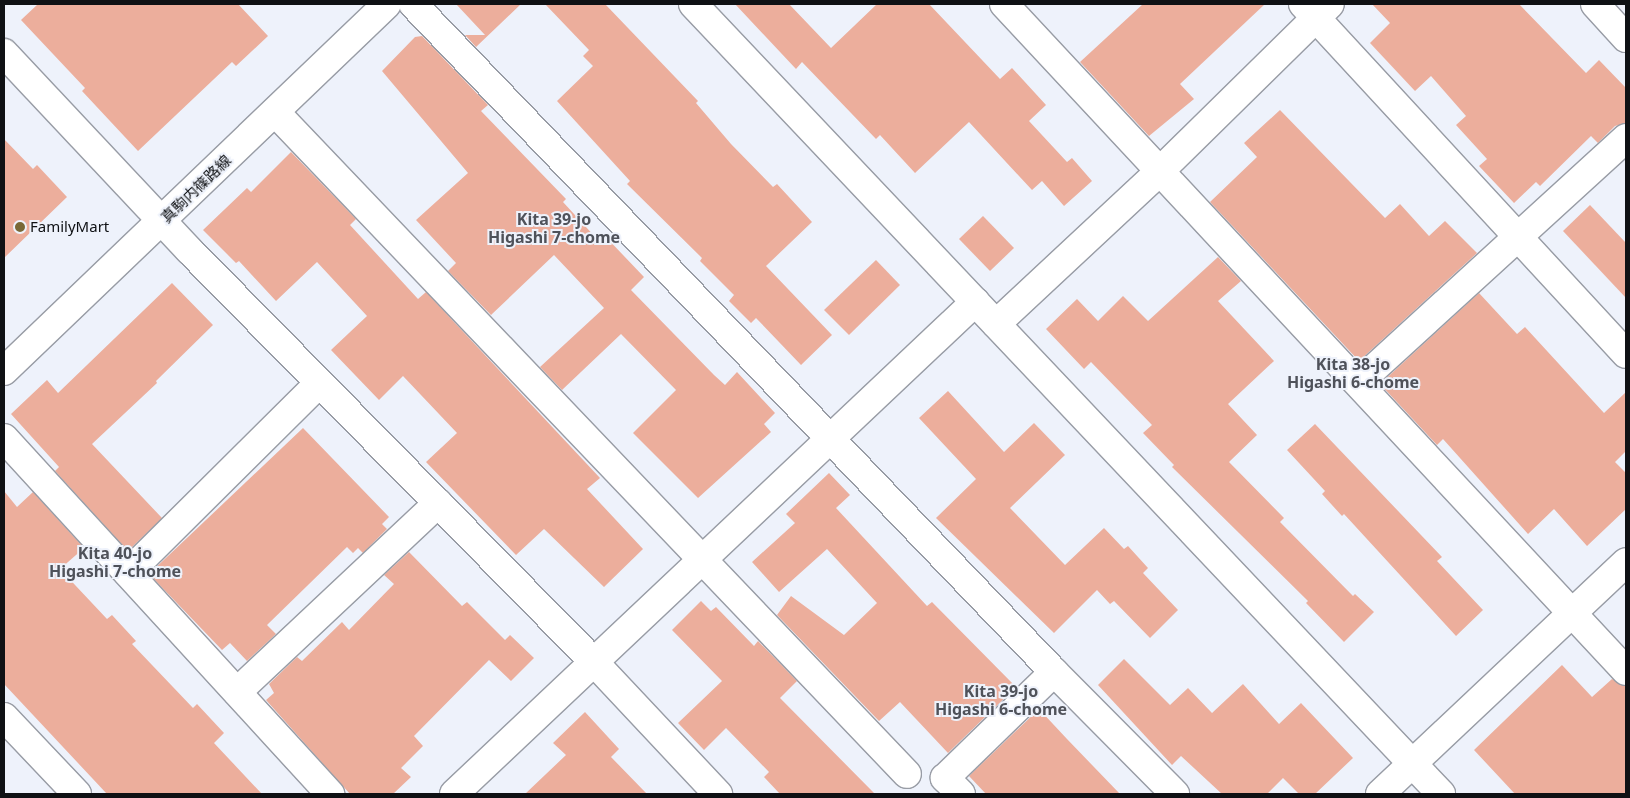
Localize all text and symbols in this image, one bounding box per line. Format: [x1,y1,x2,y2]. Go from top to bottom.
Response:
street label: 真駒内篠路線 [157,151,235,227]
district label: Kita 39-jo Higashi 7-chome [488,209,620,247]
place label: FamilyMart [30,218,109,236]
marker: FamilyMart [14,221,26,233]
district label: Kita 38-jo Higashi 6-chome [1287,354,1419,392]
district label: Kita 40-jo Higashi 7-chome [49,543,181,581]
district label: Kita 39-jo Higashi 6-chome [935,681,1067,719]

